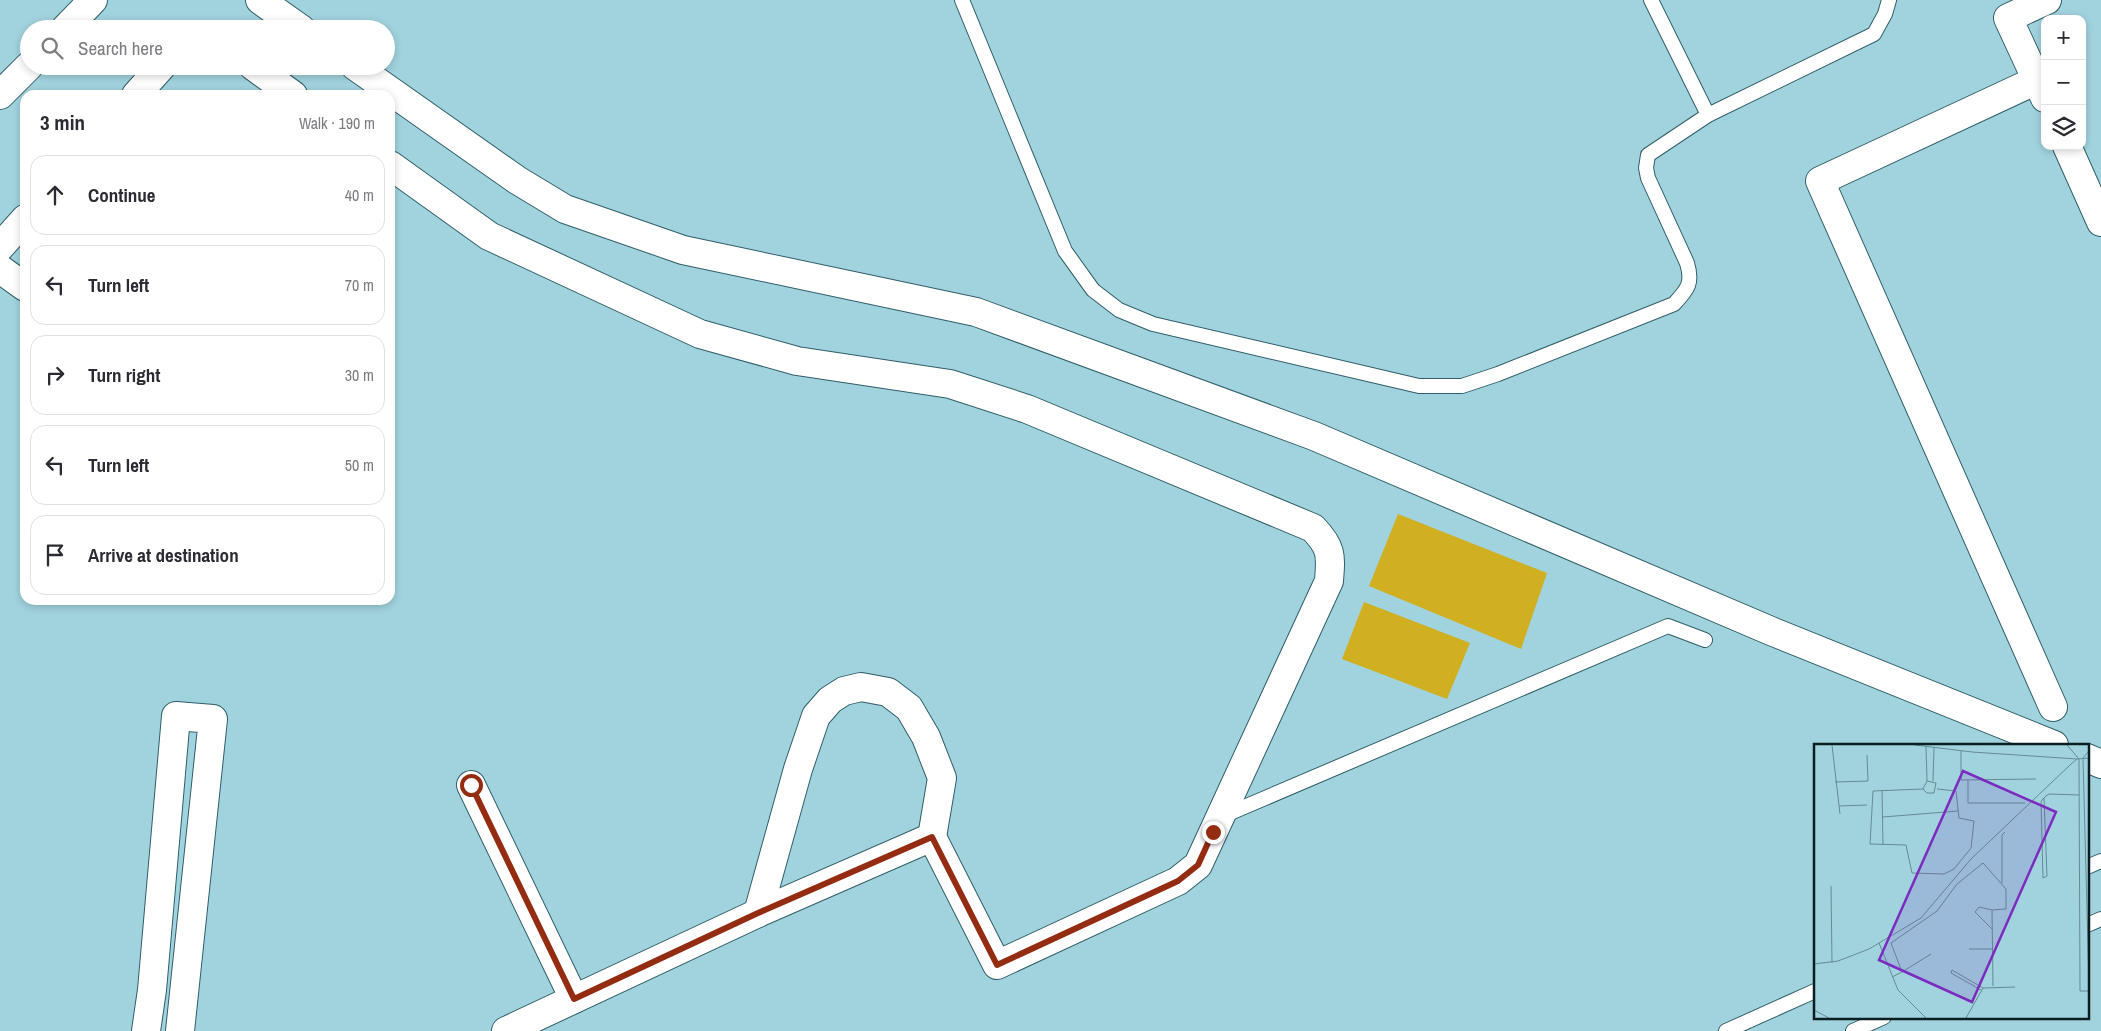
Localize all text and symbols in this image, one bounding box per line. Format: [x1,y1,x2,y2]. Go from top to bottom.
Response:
map controls [2041,15,2086,150]
button: + [2041,15,2086,60]
search box [20,20,395,75]
icon: search [38,34,66,62]
text: Search here [78,35,163,61]
button: − [2041,60,2086,105]
button: layers [2041,105,2086,150]
text: 3 min [40,108,85,137]
text: Walk · 190 m [299,112,375,134]
icon: ahead [41,181,69,209]
text: Continue [88,182,156,208]
text: 40 m [345,184,374,206]
icon: left [41,271,69,299]
text: Turn left [88,272,149,298]
text: 70 m [345,274,374,296]
icon: right [41,361,69,389]
text: Turn right [88,362,160,388]
text: 30 m [345,364,374,386]
icon: left [41,451,69,479]
text: Turn left [88,452,149,478]
text: 50 m [345,454,374,476]
icon: arrive [41,541,69,569]
text: Arrive at destination [88,542,239,568]
inset map [1814,744,2088,1018]
route start [460,774,483,797]
route end [1202,821,1225,844]

